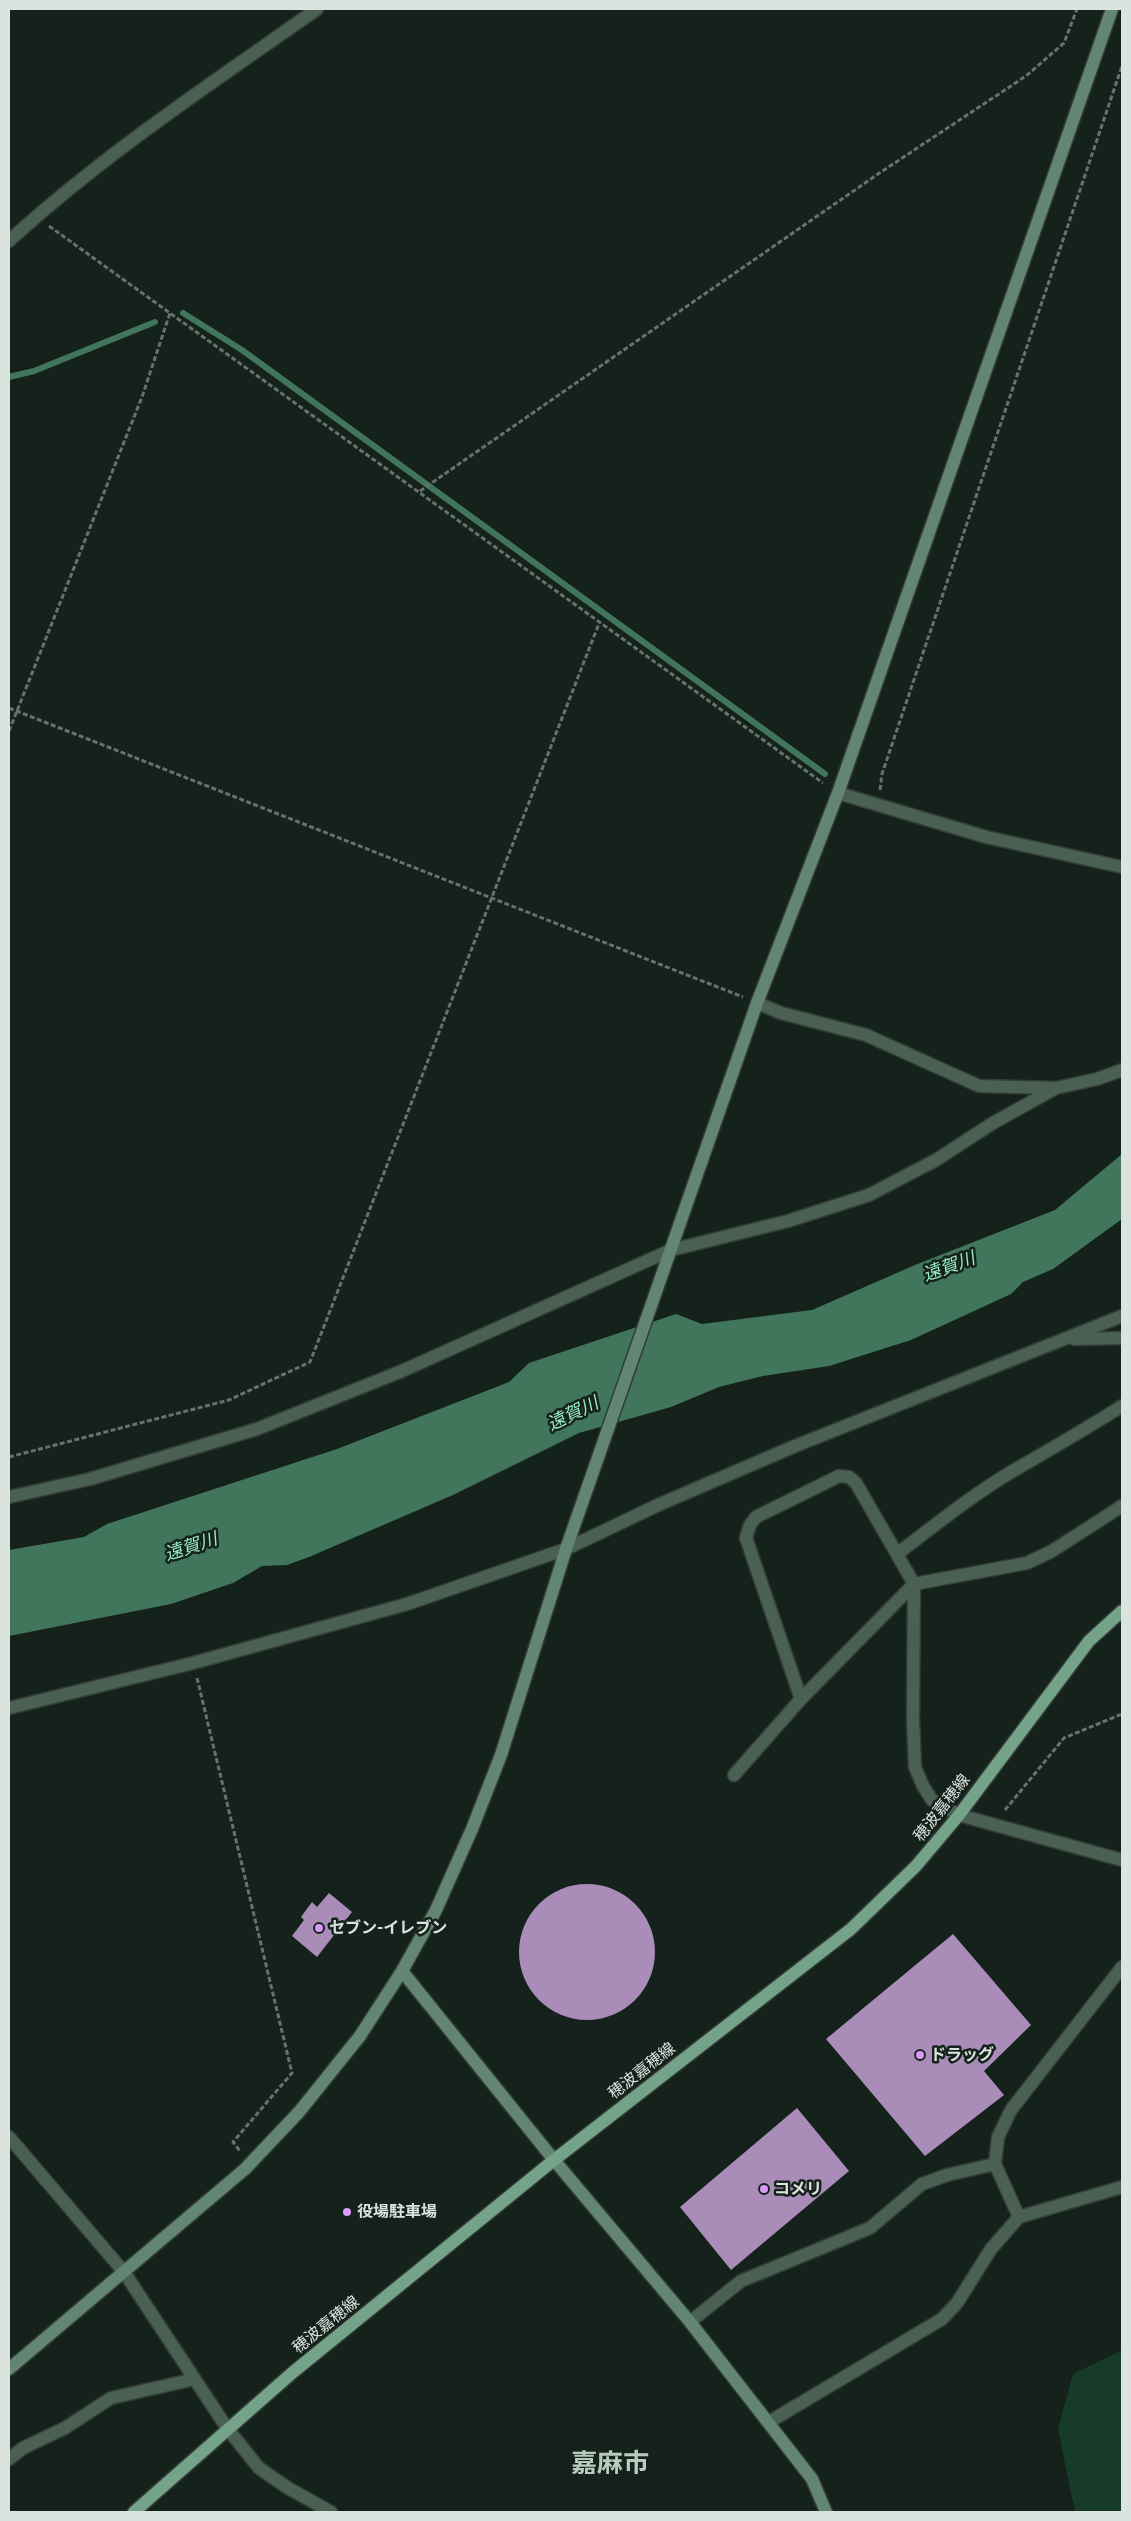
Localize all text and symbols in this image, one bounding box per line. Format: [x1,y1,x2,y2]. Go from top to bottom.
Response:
water label: 遠賀川 [920,1248,978,1286]
water label: 遠賀川 [544,1392,602,1436]
water label: 遠賀川 [162,1528,220,1566]
street label: 穂波嘉穂線 [910,1771,974,1845]
place label: セブン-イレブン [329,1918,447,1938]
marker: セブン-イレブン [313,1922,325,1934]
street label: 穂波嘉穂線 [605,2039,679,2103]
place label: ドラッグ [930,2045,994,2065]
marker: ドラッグ [914,2049,926,2061]
place label: コメリ [774,2179,822,2199]
marker: コメリ [758,2183,770,2195]
place label: 役場駐車場 [357,2202,437,2222]
marker: 役場駐車場 [341,2206,353,2218]
street label: 穂波嘉穂線 [289,2292,363,2358]
district label: 嘉麻市 [571,2448,649,2480]

